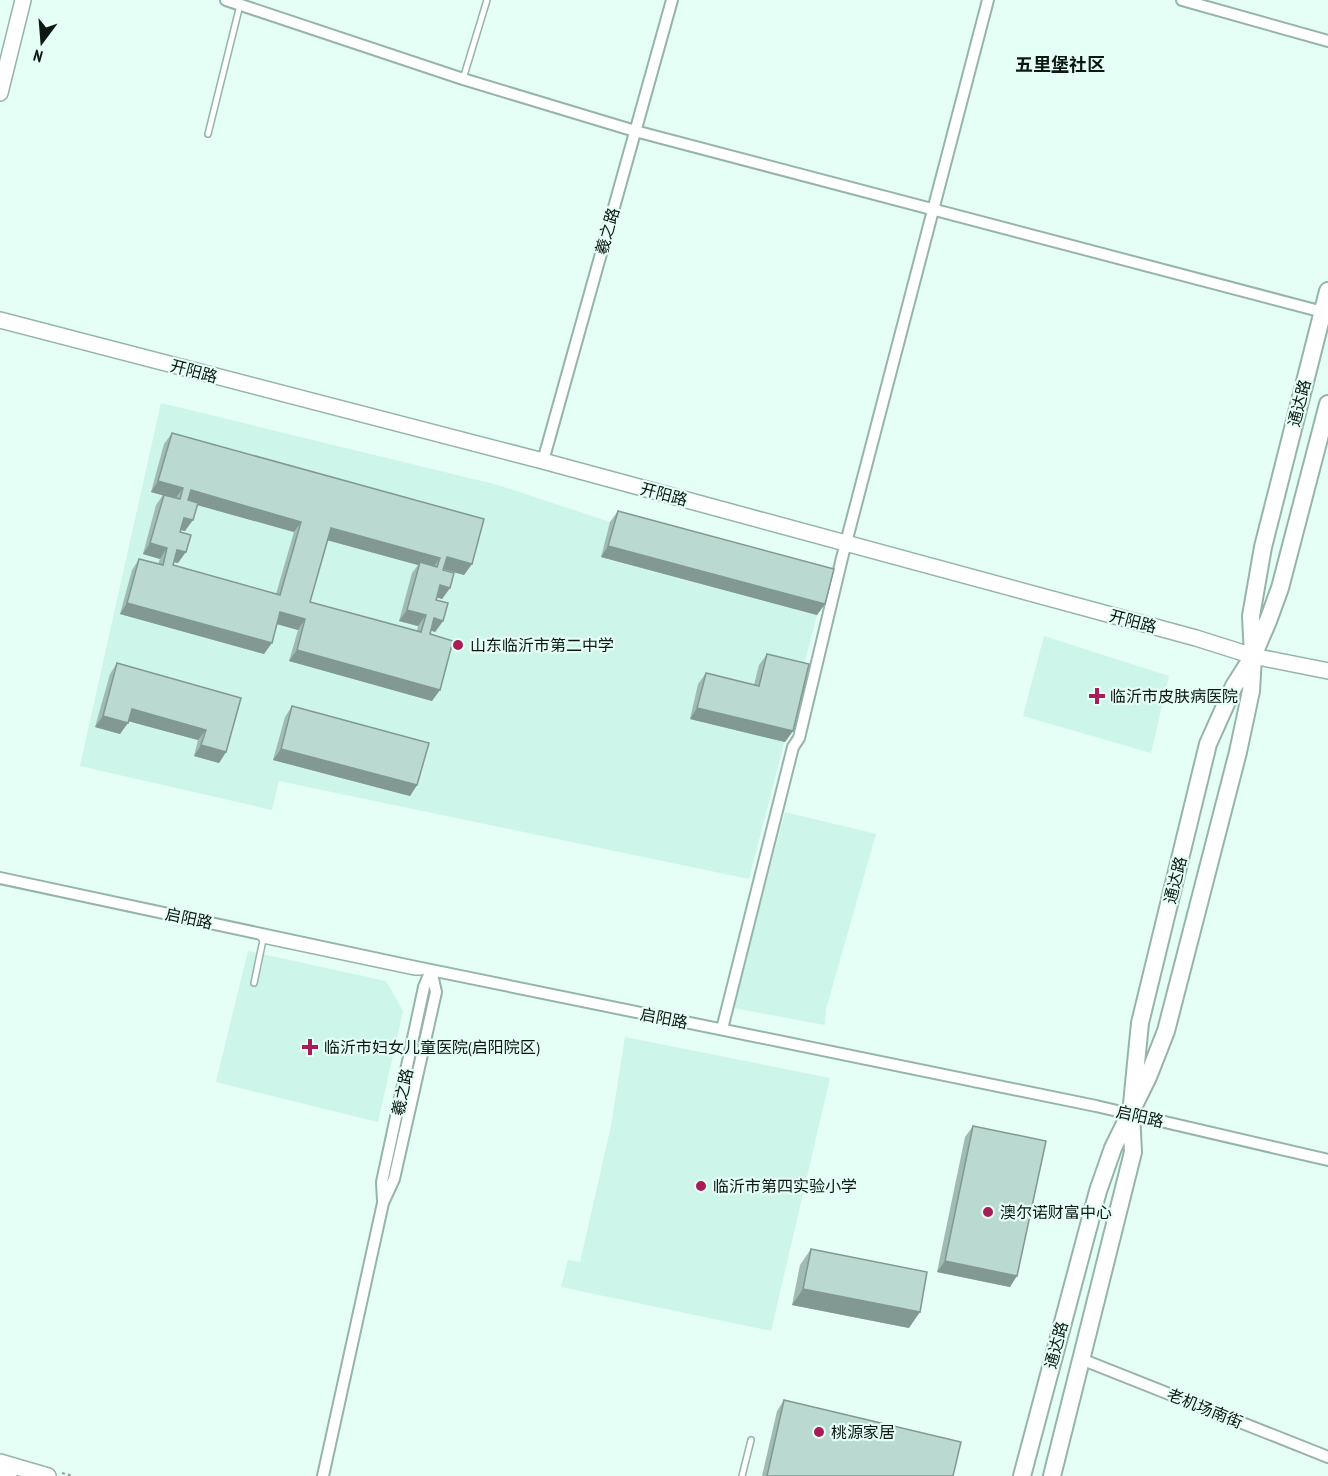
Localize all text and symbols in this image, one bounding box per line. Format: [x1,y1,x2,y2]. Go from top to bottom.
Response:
north arrow [12,12,72,72]
text: N [31,46,45,67]
district label: 五里堡社区 [1015,53,1105,76]
street label: 羲之路 [591,205,623,257]
street label: 开阳路 [168,355,220,387]
street label: 通达路 [1283,377,1315,429]
street label: 开阳路 [638,478,690,510]
street label: 开阳路 [1107,605,1159,637]
place label: 山东临沂市第二中学 [470,635,614,655]
marker: 山东临沂市第二中学 [451,638,465,652]
place label: 临沂市皮肤病医院 [1110,686,1238,706]
marker: 临沂市皮肤病医院 [1088,687,1106,705]
street label: 通达路 [1159,854,1191,906]
street label: 启阳路 [163,903,215,933]
street label: 启阳路 [639,1004,689,1032]
place label: 临沂市妇女儿童医院(启阳院区) [324,1037,540,1057]
marker: 临沂市妇女儿童医院(启阳院区) [301,1038,319,1056]
street label: 羲之路 [387,1066,417,1118]
street label: 启阳路 [1114,1101,1166,1131]
place label: 临沂市第四实验小学 [713,1176,857,1196]
marker: 临沂市第四实验小学 [694,1179,708,1193]
place label: 澳尔诺财富中心 [1000,1202,1112,1222]
marker: 澳尔诺财富中心 [981,1205,995,1219]
street label: 通达路 [1040,1319,1072,1371]
street label: 老机场南街 [1164,1384,1246,1432]
place label: 桃源家居 [831,1422,895,1442]
marker: 桃源家居 [812,1425,826,1439]

